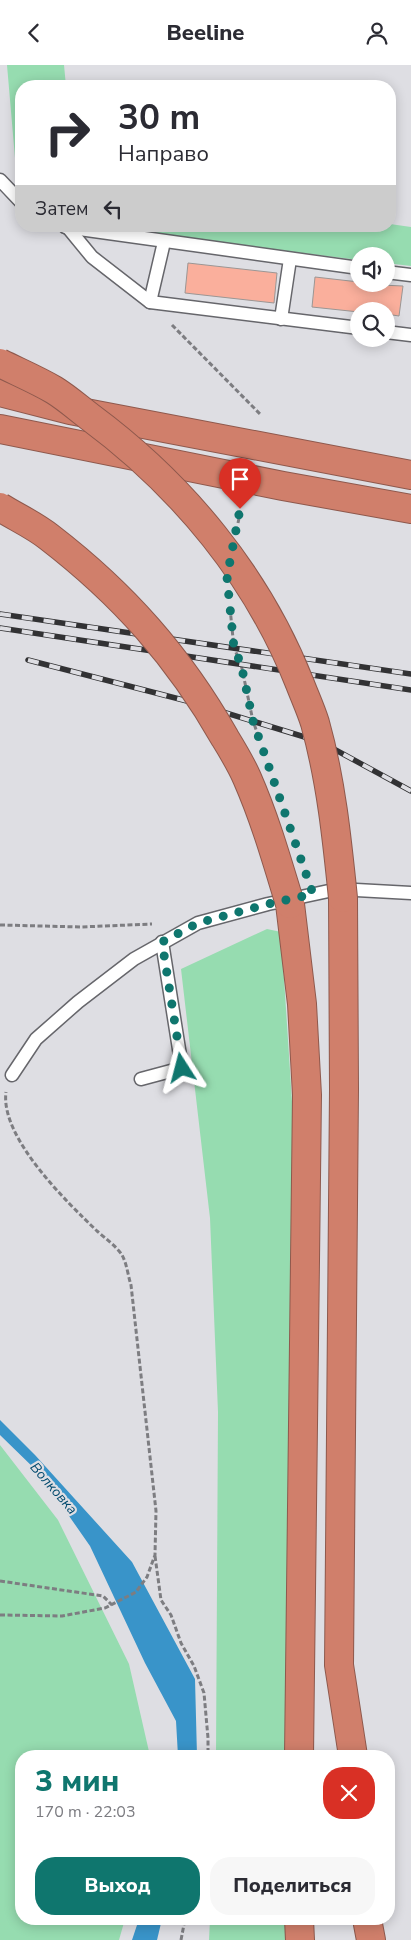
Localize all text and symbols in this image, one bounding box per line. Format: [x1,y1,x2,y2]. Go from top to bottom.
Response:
text: Beeline [167,18,244,48]
icon: back [20,19,48,47]
icon: person [363,19,391,47]
text: 30 m [118,94,200,141]
icon: right [35,100,100,165]
text: Направо [118,139,209,169]
icon: left [99,195,127,223]
text: Затем [35,196,89,222]
map controls [350,247,395,347]
button: sound [350,247,395,292]
button: search [350,302,395,347]
pin [219,458,261,509]
icon: arrive [226,465,254,493]
position arrow [155,1041,207,1093]
water label: Волковка [26,1458,82,1518]
text: 3 мин [35,1761,119,1802]
button: close [323,1767,375,1819]
text: 170 m · 22:03 [35,1801,136,1823]
button: Выход [35,1857,200,1915]
button: Поделиться [210,1857,375,1915]

